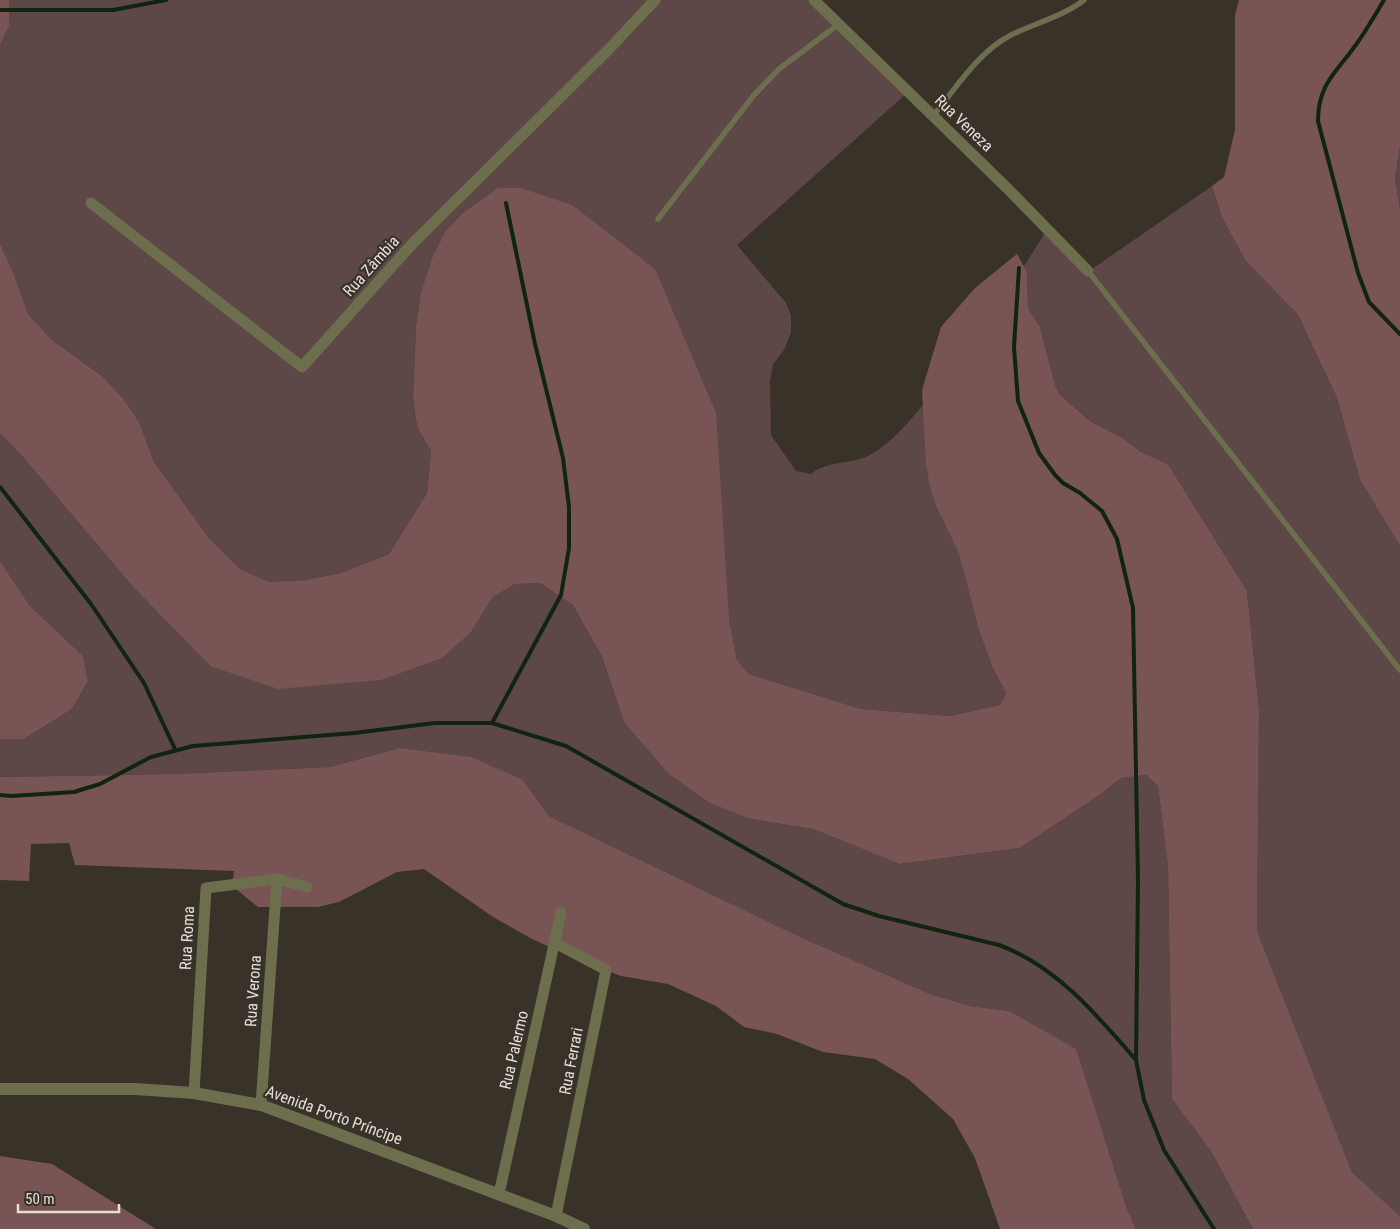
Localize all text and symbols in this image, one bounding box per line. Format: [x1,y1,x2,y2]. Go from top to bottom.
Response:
street label: Rua Veneza [931,91,997,155]
street label: Rua Zâmbia [339,232,403,300]
street label: Rua Roma [176,906,198,970]
street label: Rua Verona [241,954,265,1028]
street label: Rua Palermo [496,1009,532,1091]
street label: Rua Ferrari [555,1026,587,1096]
street label: Avenida Porto Príncipe [263,1081,405,1149]
scale bar [18,1182,119,1214]
text: 50 m [25,1190,55,1208]

